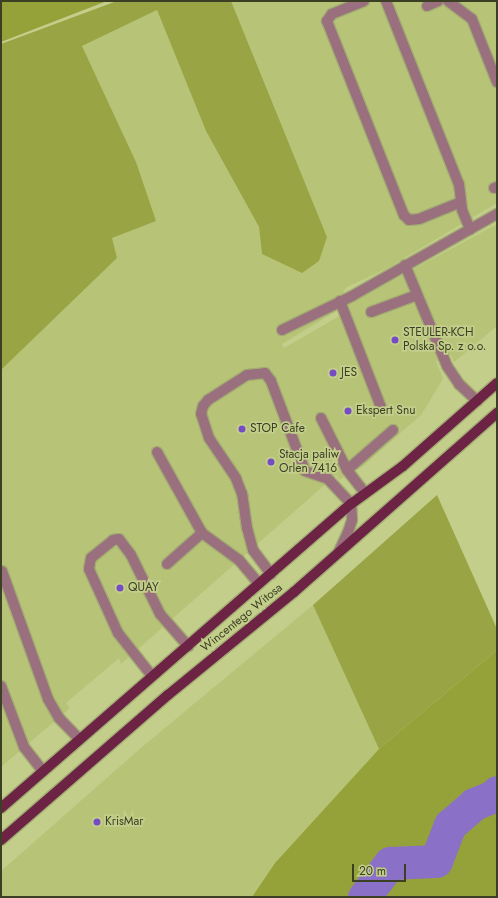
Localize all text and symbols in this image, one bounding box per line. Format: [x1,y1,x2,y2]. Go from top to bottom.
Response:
place label: STEULER-KCH Polska Sp. z o.o. [403,326,486,354]
marker: STEULER-KCH Polska Sp. z o.o. [390,335,400,345]
place label: JES [341,366,357,380]
marker: JES [328,368,338,378]
place label: Ekspert Snu [356,404,416,418]
marker: Ekspert Snu [343,406,353,416]
place label: STOP Cafe [250,422,305,436]
marker: STOP Cafe [237,424,247,434]
place label: Stacja paliw Orlen 7416 [279,448,339,476]
marker: Stacja paliw Orlen 7416 [266,457,276,467]
place label: QUAY [128,581,159,595]
street label: Wincentego Witosa [198,581,286,655]
marker: QUAY [115,583,125,593]
place label: KrisMar [105,815,143,829]
marker: KrisMar [92,817,102,827]
scale bar [354,856,408,882]
text: 20 m [359,862,386,880]

